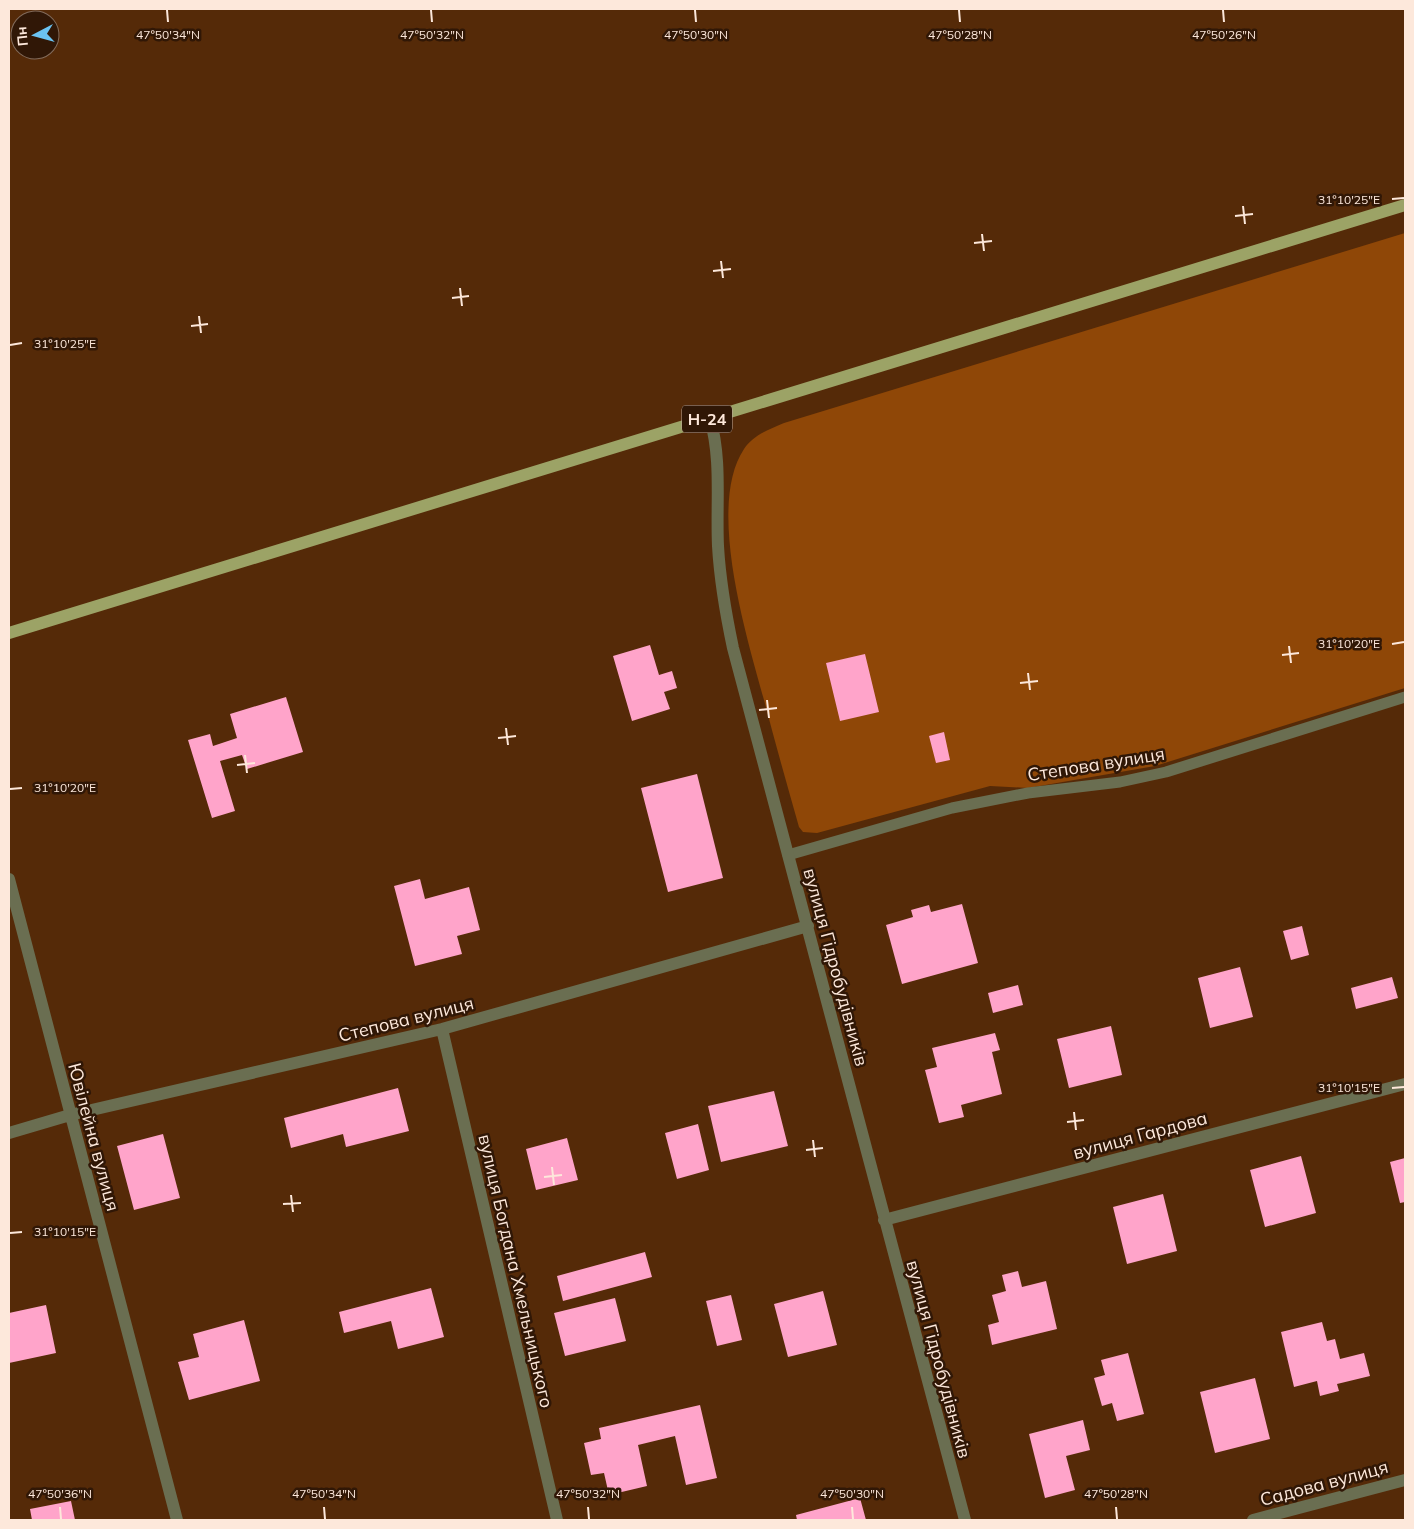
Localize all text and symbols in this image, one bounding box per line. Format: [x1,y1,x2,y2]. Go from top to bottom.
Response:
north arrow [10,10,60,60]
text: Пн [12,26,32,47]
text: 47°50'34"N [136,27,200,42]
text: 47°50'32"N [400,27,464,42]
text: 47°50'30"N [664,27,728,42]
text: 47°50'28"N [928,27,992,42]
text: 47°50'26"N [1192,27,1256,42]
text: 31°10'25"E [1318,192,1380,207]
text: 31°10'25"E [34,336,96,351]
road number: Н-24 [682,406,732,432]
text: 31°10'20"E [1318,636,1380,651]
street label: Степова вулиця [1026,742,1166,786]
text: 31°10'20"E [34,780,96,795]
street label: вулиця Гідробудівників [798,866,874,1068]
street label: Степова вулиця [336,991,476,1047]
street label: Ювілейна вулиця [63,1060,125,1214]
text: 31°10'15"E [1318,1080,1380,1095]
street label: вулиця Гардова [1070,1106,1210,1164]
street label: вулиця Богдана Хмельницького [473,1132,559,1410]
text: 31°10'15"E [34,1224,96,1239]
street label: вулиця Гідробудівників [901,1258,977,1460]
street label: Садова вулиця [1257,1455,1391,1511]
text: 47°50'36"N [28,1486,92,1501]
text: 47°50'34"N [292,1486,356,1501]
text: 47°50'32"N [556,1486,620,1501]
text: 47°50'30"N [820,1486,884,1501]
text: 47°50'28"N [1084,1486,1148,1501]

